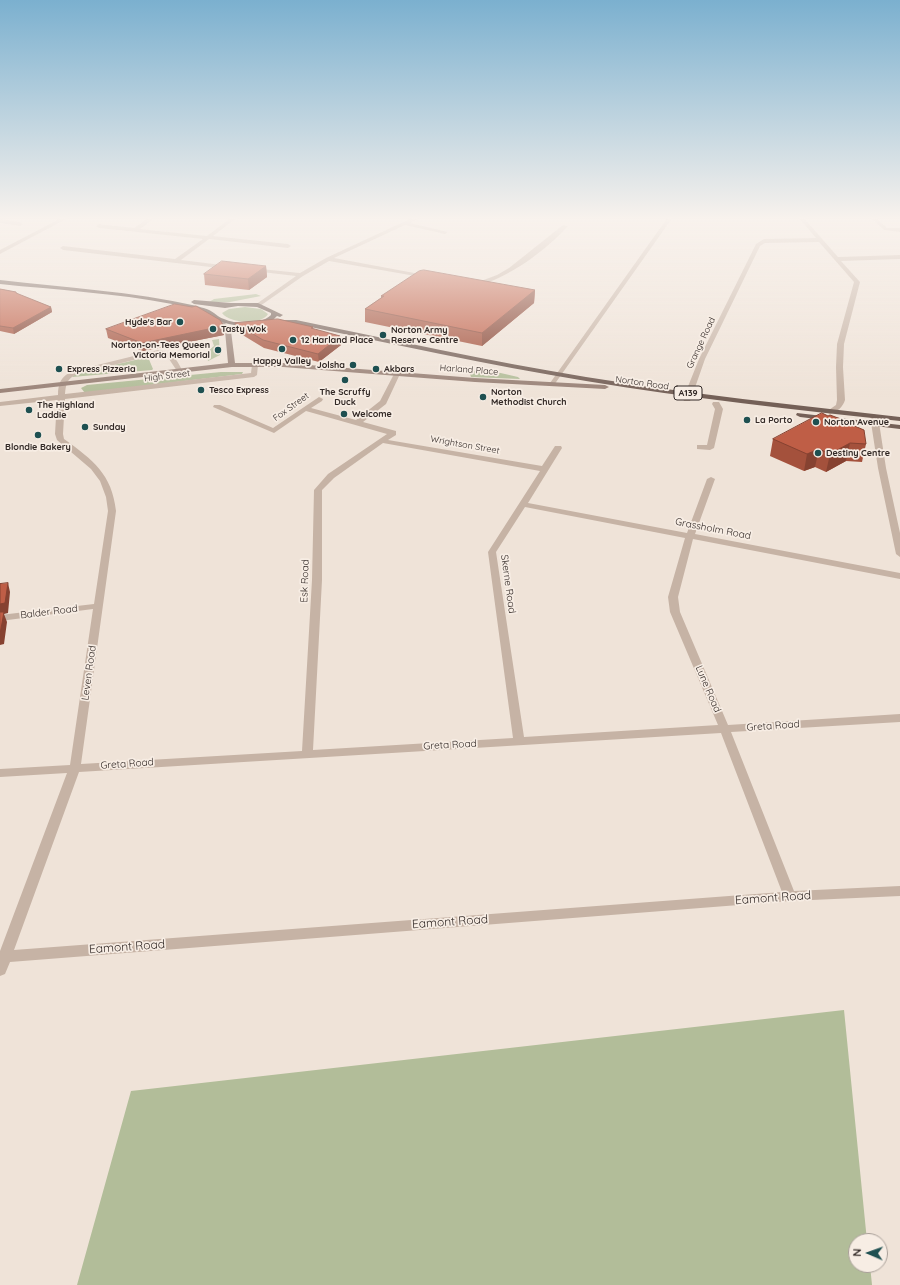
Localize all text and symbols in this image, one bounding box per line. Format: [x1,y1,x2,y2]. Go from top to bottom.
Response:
street label: Grange Road [684,316,718,370]
place label: Hyde's Bar [125,317,172,327]
marker: Hyde's Bar [175,317,185,327]
marker: Tasty Wok [208,324,218,334]
place label: Tasty Wok [221,324,266,334]
place label: Norton Army Reserve Centre [391,325,458,346]
marker: Norton Army Reserve Centre [378,330,388,340]
marker: 12 Harland Place [288,335,298,345]
place label: 12 Harland Place [301,335,373,345]
place label: Norton-on-Tees Queen Victoria Memorial [111,340,210,361]
marker: Happy Valley [277,344,287,354]
marker: Norton-on-Tees Queen Victoria Memorial [213,345,223,355]
place label: Happy Valley [253,356,311,366]
place label: Jolsha [317,360,345,370]
marker: Jolsha [348,360,358,370]
street label: Harland Place [439,363,499,377]
marker: Express Pizzeria [54,364,64,374]
place label: Express Pizzeria [67,364,136,374]
marker: Akbars [371,364,381,374]
place label: Akbars [384,364,414,374]
street label: High Street [143,368,191,384]
street label: Norton Road [615,374,669,392]
marker: The Scruffy Duck [340,375,350,385]
marker: Tesco Express [196,385,206,395]
place label: Tesco Express [209,385,269,395]
road number: A139 [674,386,702,400]
place label: The Scruffy Duck [319,387,371,408]
place label: Norton Methodist Church [491,387,566,408]
street label: Fox Street [271,390,311,424]
marker: Norton Methodist Church [478,392,488,402]
place label: The Highland Laddie [37,400,94,421]
marker: The Highland Laddie [24,405,34,415]
marker: Welcome [339,409,349,419]
place label: Welcome [352,409,392,419]
marker: La Porto [742,415,752,425]
place label: La Porto [755,415,792,425]
marker: Norton Avenue [811,417,821,427]
place label: Norton Avenue [824,417,889,427]
marker: Sunday [80,422,90,432]
place label: Sunday [93,422,126,432]
marker: Blondie Bakery [33,430,43,440]
street label: Wrightson Street [430,434,500,456]
place label: Blondie Bakery [5,442,71,452]
marker: Destiny Centre [813,448,823,458]
place label: Destiny Centre [826,448,890,458]
street label: Grassholm Road [674,516,752,542]
street label: Skerne Road [498,554,518,614]
street label: Esk Road [298,559,312,603]
street label: Balder Road [20,603,78,621]
street label: Leven Road [79,645,99,701]
street label: Lune Road [693,664,723,714]
street label: Greta Road [746,718,800,734]
street label: Greta Road [423,738,477,752]
street label: Greta Road [100,756,154,772]
street label: Eamont Road [734,888,812,908]
street label: Eamont Road [411,912,489,932]
street label: Eamont Road [88,937,166,957]
north arrow [848,1233,888,1273]
text: N [850,1248,864,1257]

